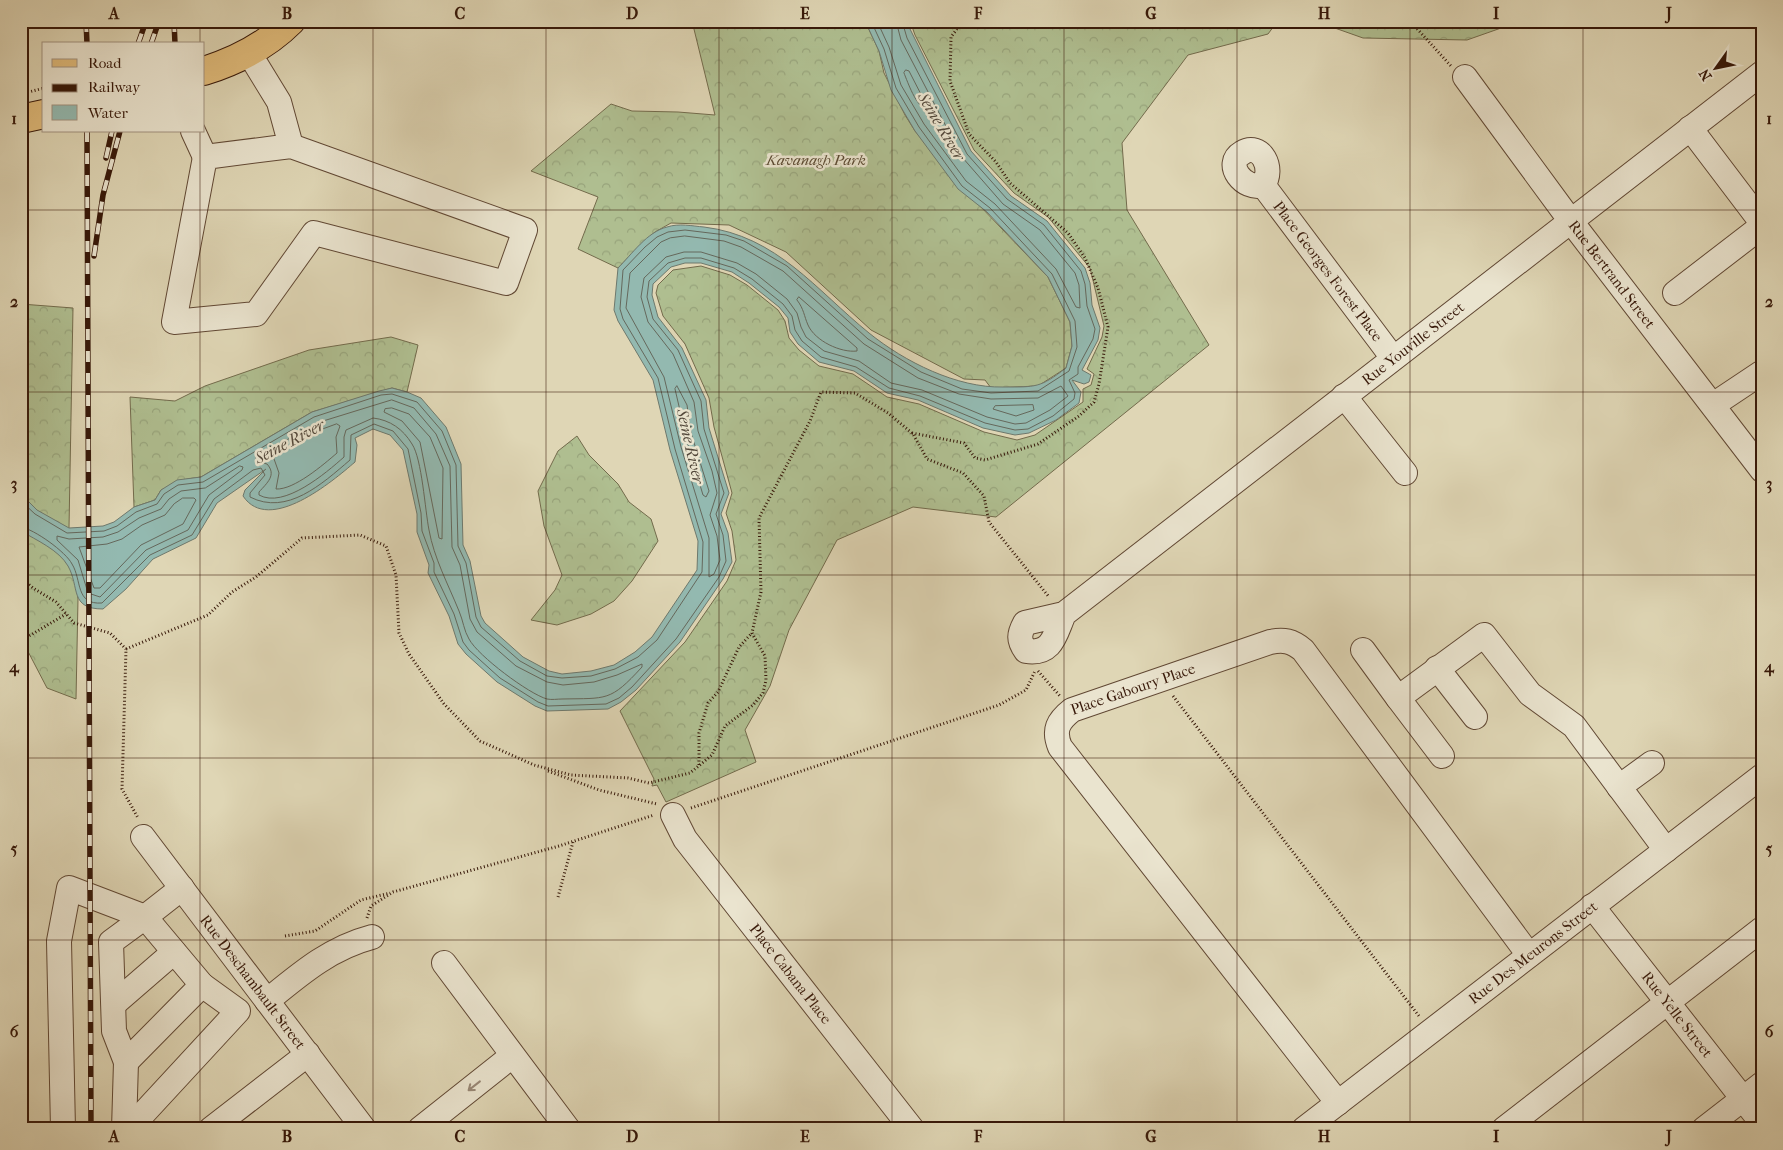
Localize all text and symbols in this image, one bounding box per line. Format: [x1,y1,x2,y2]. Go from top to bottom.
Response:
text: A [108,4,120,23]
text: B [282,4,292,23]
text: C [455,4,466,23]
text: D [626,4,638,23]
text: E [800,4,810,23]
text: F [973,4,983,23]
text: G [1145,4,1157,23]
text: H [1318,4,1331,23]
text: I [1493,4,1500,23]
text: J [1664,4,1672,24]
legend [42,42,205,132]
north arrow [1690,42,1740,92]
text: Road [88,54,122,72]
text: N [1695,65,1716,84]
text: Railway [88,78,141,96]
water label: Seine River [913,88,970,165]
text: Water [87,104,128,122]
text: 1 [11,109,17,128]
text: 1 [1766,109,1772,128]
park label: Kavanagh Park [765,151,866,169]
street label: Place Georges Forest Place [1269,198,1387,346]
street label: Rue Bertrand Street [1565,217,1659,333]
text: 2 [10,292,18,311]
text: 2 [1765,292,1773,311]
street label: Rue Youville Street [1358,298,1468,389]
water label: Seine River [672,406,709,487]
water label: Seine River [250,414,329,468]
text: 3 [11,474,17,494]
text: 3 [1766,474,1772,494]
text: 4 [8,657,20,677]
text: 4 [1763,657,1775,677]
street label: Place Gaboury Place [1068,659,1198,719]
text: 5 [11,839,18,858]
text: 5 [1766,839,1773,858]
street label: Rue Des Meurons Street [1465,897,1601,1008]
street label: Rue Deschambault Street [196,911,310,1053]
street label: Place Cabana Place [746,920,836,1028]
street label: Rue Yelle Street [1638,968,1717,1062]
text: 6 [10,1022,19,1041]
text: 6 [1765,1022,1774,1041]
one-way arrow [468,1081,481,1092]
text: A [108,1127,120,1146]
text: B [282,1127,292,1146]
text: C [455,1127,466,1146]
text: D [626,1127,638,1146]
text: E [800,1127,810,1146]
text: F [973,1127,983,1146]
text: G [1145,1127,1157,1146]
text: H [1318,1127,1331,1146]
text: I [1493,1127,1500,1146]
text: J [1664,1127,1672,1147]

